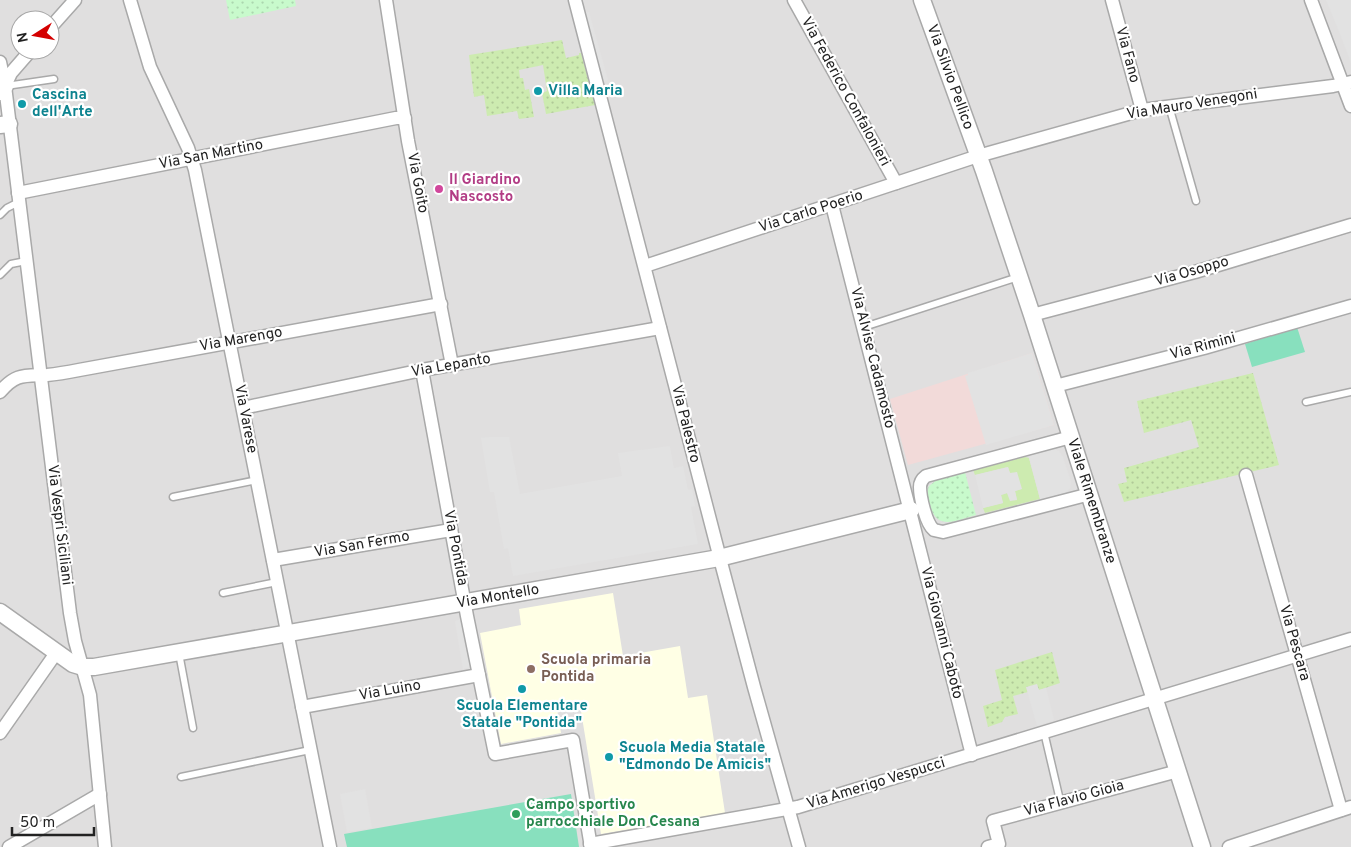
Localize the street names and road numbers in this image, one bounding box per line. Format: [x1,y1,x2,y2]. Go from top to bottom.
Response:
street label: Via Federico Confalonieri [796,14,894,170]
street label: Via Silvio Pellico [922,22,978,132]
street label: Via Fano [1110,25,1144,85]
street label: Via Mauro Venegoni [1125,85,1259,125]
street label: Via San Martino [157,136,265,174]
street label: Via Goito [402,151,432,215]
street label: Via Carlo Poerio [756,186,866,238]
street label: Via Osoppo [1153,252,1231,292]
street label: Via Alvise Cadamosto [845,285,899,431]
street label: Via Marengo [198,323,284,357]
street label: Via Rimini [1168,329,1238,365]
street label: Via Lepanto [410,350,492,382]
street label: Via Varese [229,383,261,455]
street label: Via Palestro [666,383,704,465]
street label: Viale Rimembranze [1063,436,1120,566]
street label: Via Vespri Siciliani [42,464,76,586]
street label: Via Pontida [438,509,472,587]
street label: Via San Fermo [313,527,411,563]
street label: Via Giovanni Caboto [915,565,967,701]
street label: Via Montello [455,580,541,613]
street label: Via Pescara [1274,603,1314,683]
street label: Via Luino [357,676,423,706]
street label: Via Amerigo Vespucci [804,754,948,814]
street label: Via Flavio Gioia [1022,777,1126,821]

